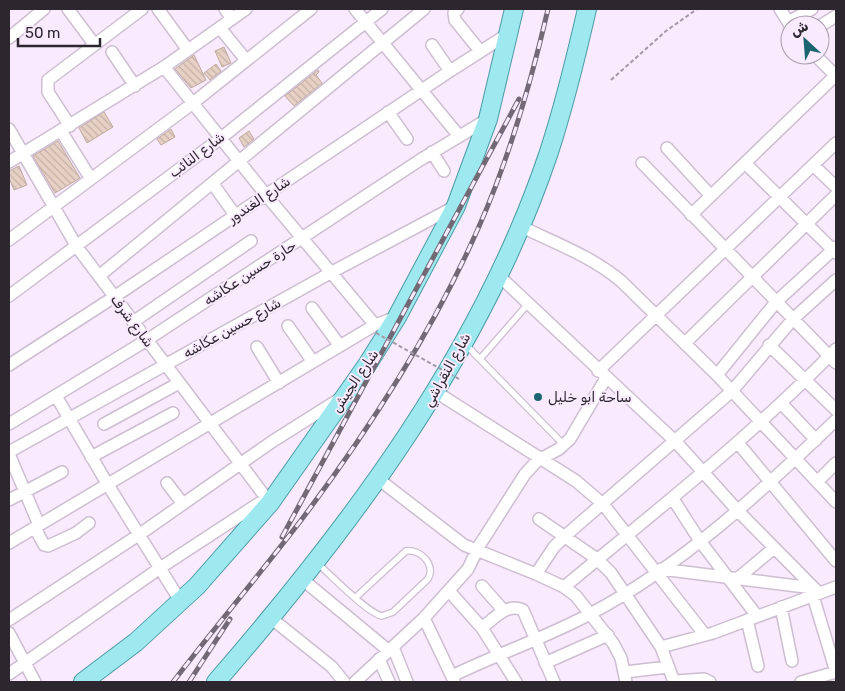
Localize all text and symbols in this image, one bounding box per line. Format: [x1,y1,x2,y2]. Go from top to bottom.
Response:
scale bar [18,15,100,47]
north arrow [780,15,830,65]
text: ش [788,17,811,40]
text: 50 m [25,24,60,42]
street label: شارع النائب [166,128,229,183]
street label: شارع الغندور [224,173,295,229]
street label: حارة حسين عكاشه [201,237,299,309]
street label: شارع شرف [105,291,157,352]
street label: شارع حسين عكاشه [180,294,285,364]
street label: شارع النقراشي [420,330,476,411]
street label: شارع الجيش [328,346,384,417]
place label: ساحة ابو خليل [548,389,632,406]
marker: ساحة ابو خليل [532,391,544,403]

